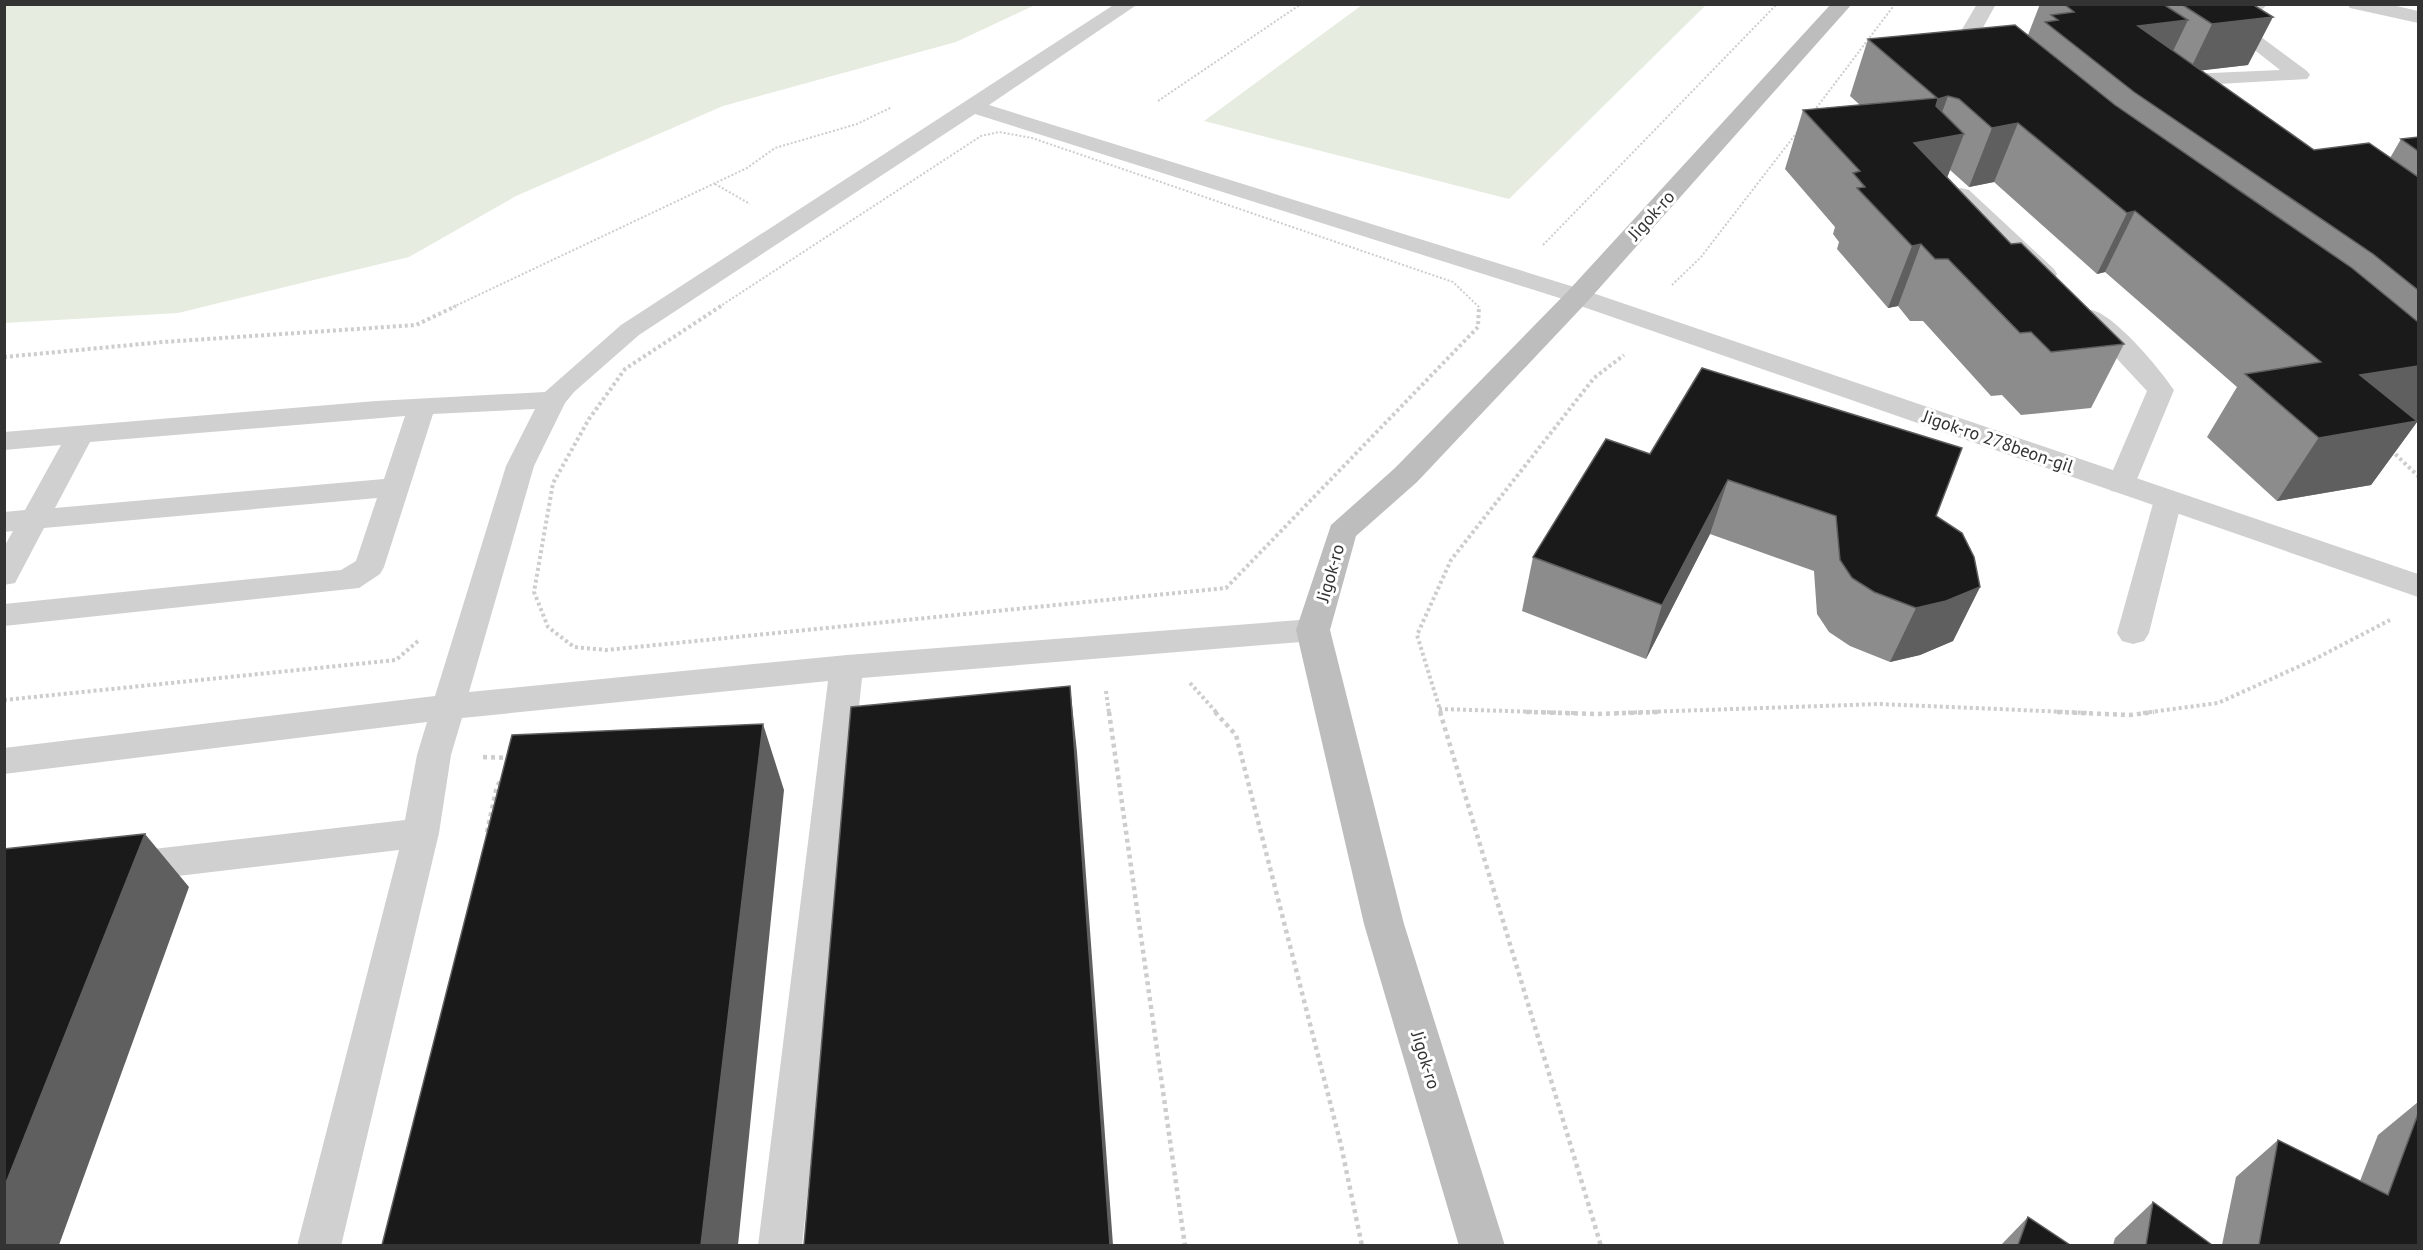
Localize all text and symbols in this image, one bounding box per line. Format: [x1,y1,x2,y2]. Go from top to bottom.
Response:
street label: Jigok-ro [1622,185,1679,246]
street label: Jigok-ro 278beon-gil [1919,404,2077,478]
street label: Jigok-ro [1310,541,1349,606]
street label: Jigok-ro [1406,1027,1446,1092]

